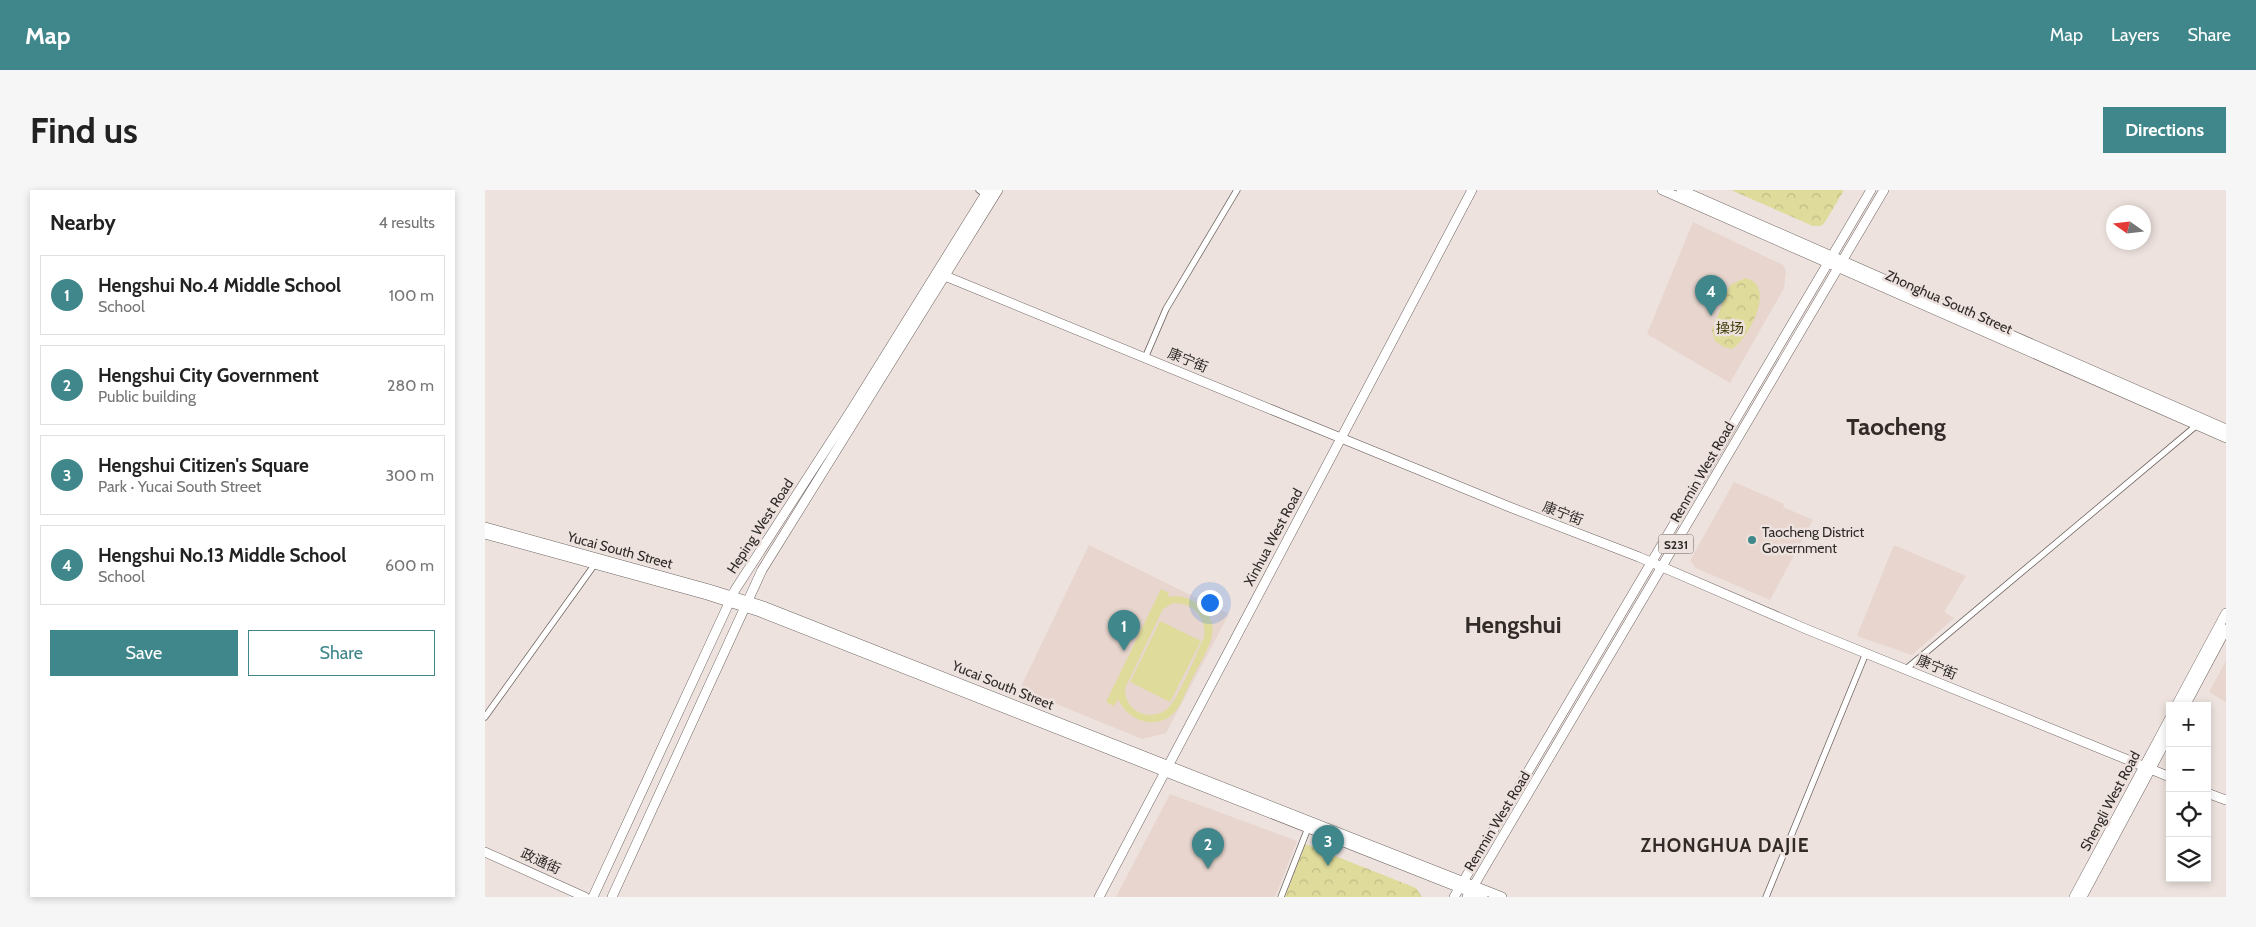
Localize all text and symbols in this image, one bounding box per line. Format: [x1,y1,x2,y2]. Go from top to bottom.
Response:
text: Map [25,21,71,50]
text: Map [2050,24,2083,46]
text: Layers [2111,24,2160,46]
text: Share [2188,24,2231,46]
button: Directions [2103,107,2226,153]
text: Find us [30,109,138,152]
north arrow [2106,205,2151,250]
text: Nearby [50,210,116,235]
text: 4 results [378,213,435,232]
street label: Zhonghua South Street [1883,266,2016,338]
text: Hengshui No.4 Middle School [98,274,341,297]
pin: 4 [1695,275,1727,316]
text: 1 [64,286,70,305]
text: 100 m [389,286,434,305]
text: School [98,297,145,316]
park label: 操场 [1716,319,1744,337]
street label: 康宁街 [1165,344,1211,376]
text: Hengshui City Government [98,364,319,387]
text: 2 [63,376,71,395]
text: 280 m [387,376,434,395]
text: Public building [98,387,196,406]
district label: Taocheng [1846,412,1946,441]
street label: Renmin West Road [1666,418,1738,526]
text: Hengshui Citizen's Square [98,454,309,477]
text: 3 [63,466,71,485]
text: 300 m [385,466,434,485]
street label: Heping West Road [723,475,797,577]
text: Park · Yucai South Street [98,477,262,496]
street label: Xinhua West Road [1240,485,1306,589]
street label: 康宁街 [1540,497,1586,529]
place label: Taocheng District Government [1762,523,1864,557]
street label: Yucai South Street [564,527,675,573]
road number: S231 [1659,534,1693,554]
marker: Taocheng District Government [1746,534,1758,546]
text: Hengshui No.13 Middle School [98,544,346,567]
text: 4 [62,556,72,575]
text: 600 m [385,556,434,575]
text: School [98,567,145,586]
your location [1197,590,1223,616]
pin: 1 [1108,610,1140,651]
district label: Hengshui [1464,610,1562,639]
button: Save [50,630,238,676]
button: Share [248,630,435,676]
street label: 康宁街 [1914,651,1960,683]
street label: Yucai South Street [949,656,1057,714]
map controls [2166,702,2211,882]
button: + [2166,702,2211,747]
button: − [2166,747,2211,792]
street label: Shengli West Road [2076,748,2144,854]
street label: Renmin West Road [1460,768,1534,874]
button: locate [2166,792,2211,837]
pin: 3 [1312,825,1344,866]
pin: 2 [1192,828,1224,869]
district label: ZHONGHUA DAJIE [1641,834,1809,857]
button: layers [2166,837,2211,882]
street label: 政通街 [518,844,564,878]

